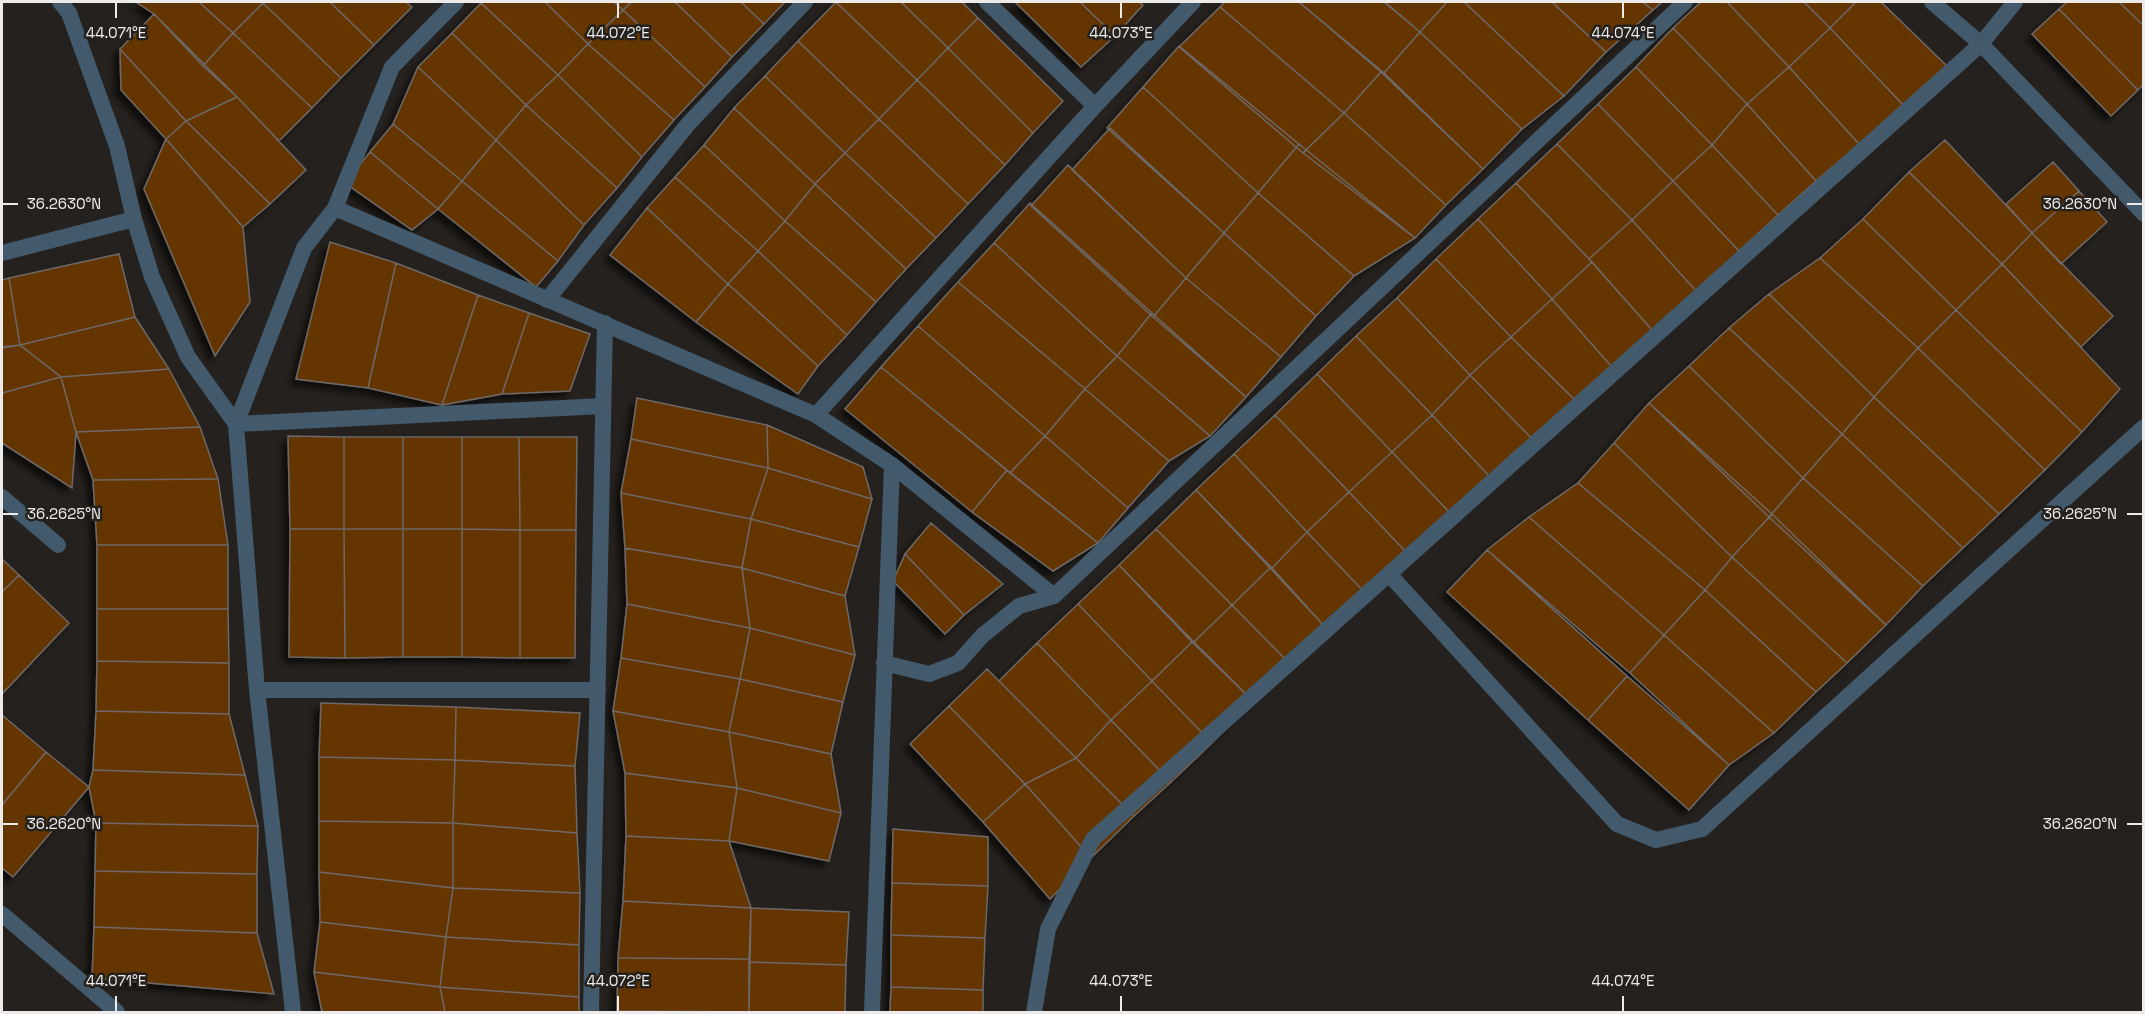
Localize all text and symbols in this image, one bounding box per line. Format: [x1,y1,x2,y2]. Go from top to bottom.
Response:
text: 44.071°E [86,23,146,42]
text: 44.072°E [586,23,650,42]
text: 44.073°E [1089,23,1153,42]
text: 44.074°E [1592,23,1654,42]
text: 36.2630°N [27,194,101,213]
text: 36.2630°N [2043,194,2117,213]
text: 36.2625°N [27,504,101,523]
text: 36.2625°N [2043,504,2117,523]
text: 36.2620°N [27,814,101,833]
text: 36.2620°N [2043,814,2117,833]
text: 44.071°E [86,971,146,990]
text: 44.072°E [586,971,650,990]
text: 44.073°E [1089,971,1153,990]
text: 44.074°E [1592,971,1654,990]

